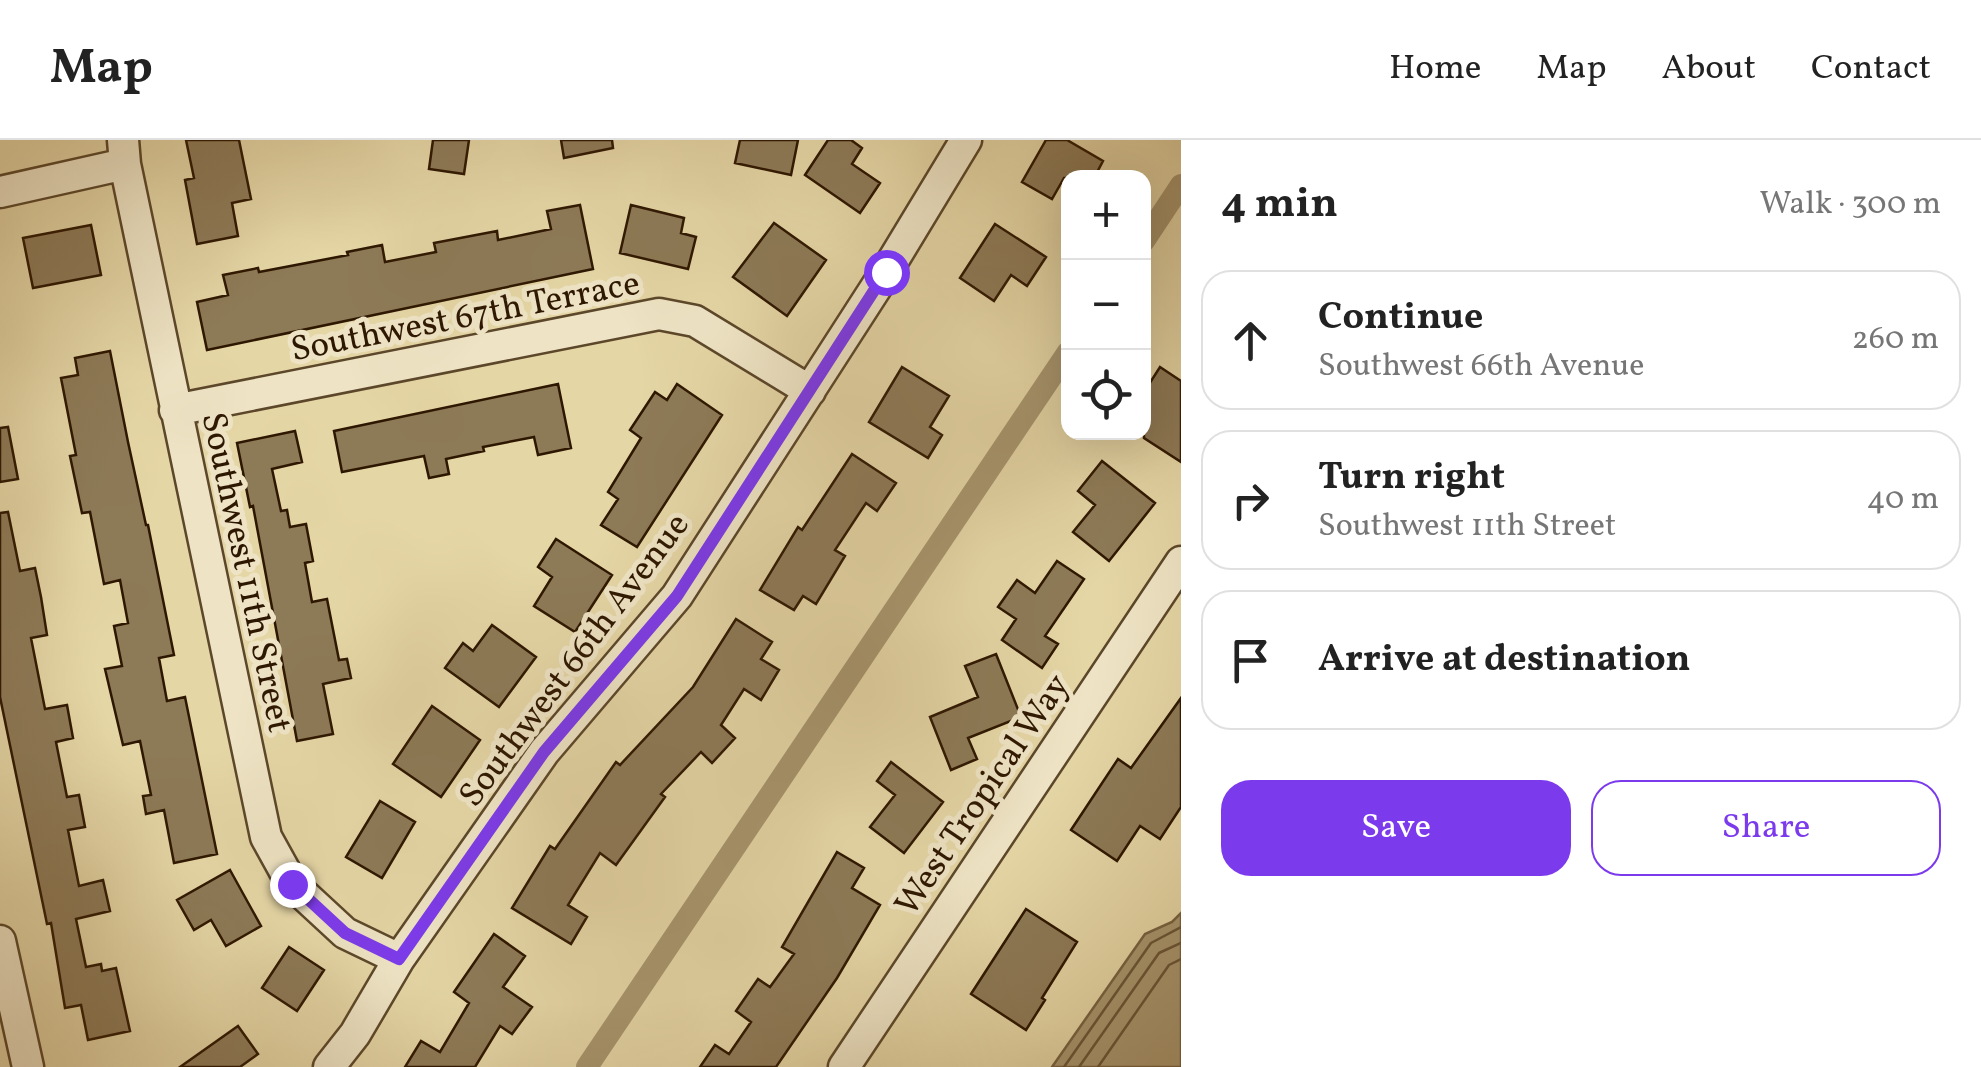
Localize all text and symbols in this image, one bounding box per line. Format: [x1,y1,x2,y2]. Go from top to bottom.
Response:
text: Map [50,36,153,103]
text: Home [1389,45,1481,93]
text: Map [1536,45,1607,93]
text: About [1662,45,1756,93]
text: Contact [1811,45,1931,93]
map controls [1061,170,1151,440]
button: + [1061,170,1151,260]
text: 4 min [1221,176,1338,235]
text: Walk · 300 m [1760,183,1941,227]
route start [864,250,910,296]
button: − [1061,260,1151,350]
street label: Southwest 67th Terrace [287,261,644,375]
text: Continue [1318,292,1483,345]
icon: ahead [1223,313,1278,368]
text: 260 m [1852,318,1939,362]
text: Southwest 66th Avenue [1318,345,1644,389]
button: locate [1061,350,1151,440]
street label: Southwest 11th Street [188,408,302,737]
text: Turn right [1318,452,1505,505]
icon: right [1223,473,1278,528]
text: 40 m [1867,478,1939,522]
street label: Southwest 66th Avenue [449,504,702,818]
text: Southwest 11th Street [1318,505,1616,549]
icon: arrive [1223,633,1278,688]
text: Arrive at destination [1318,634,1691,687]
street label: West Tropical Way [885,665,1082,926]
button: Save [1221,780,1571,876]
button: Share [1591,780,1941,876]
route end [270,862,316,908]

